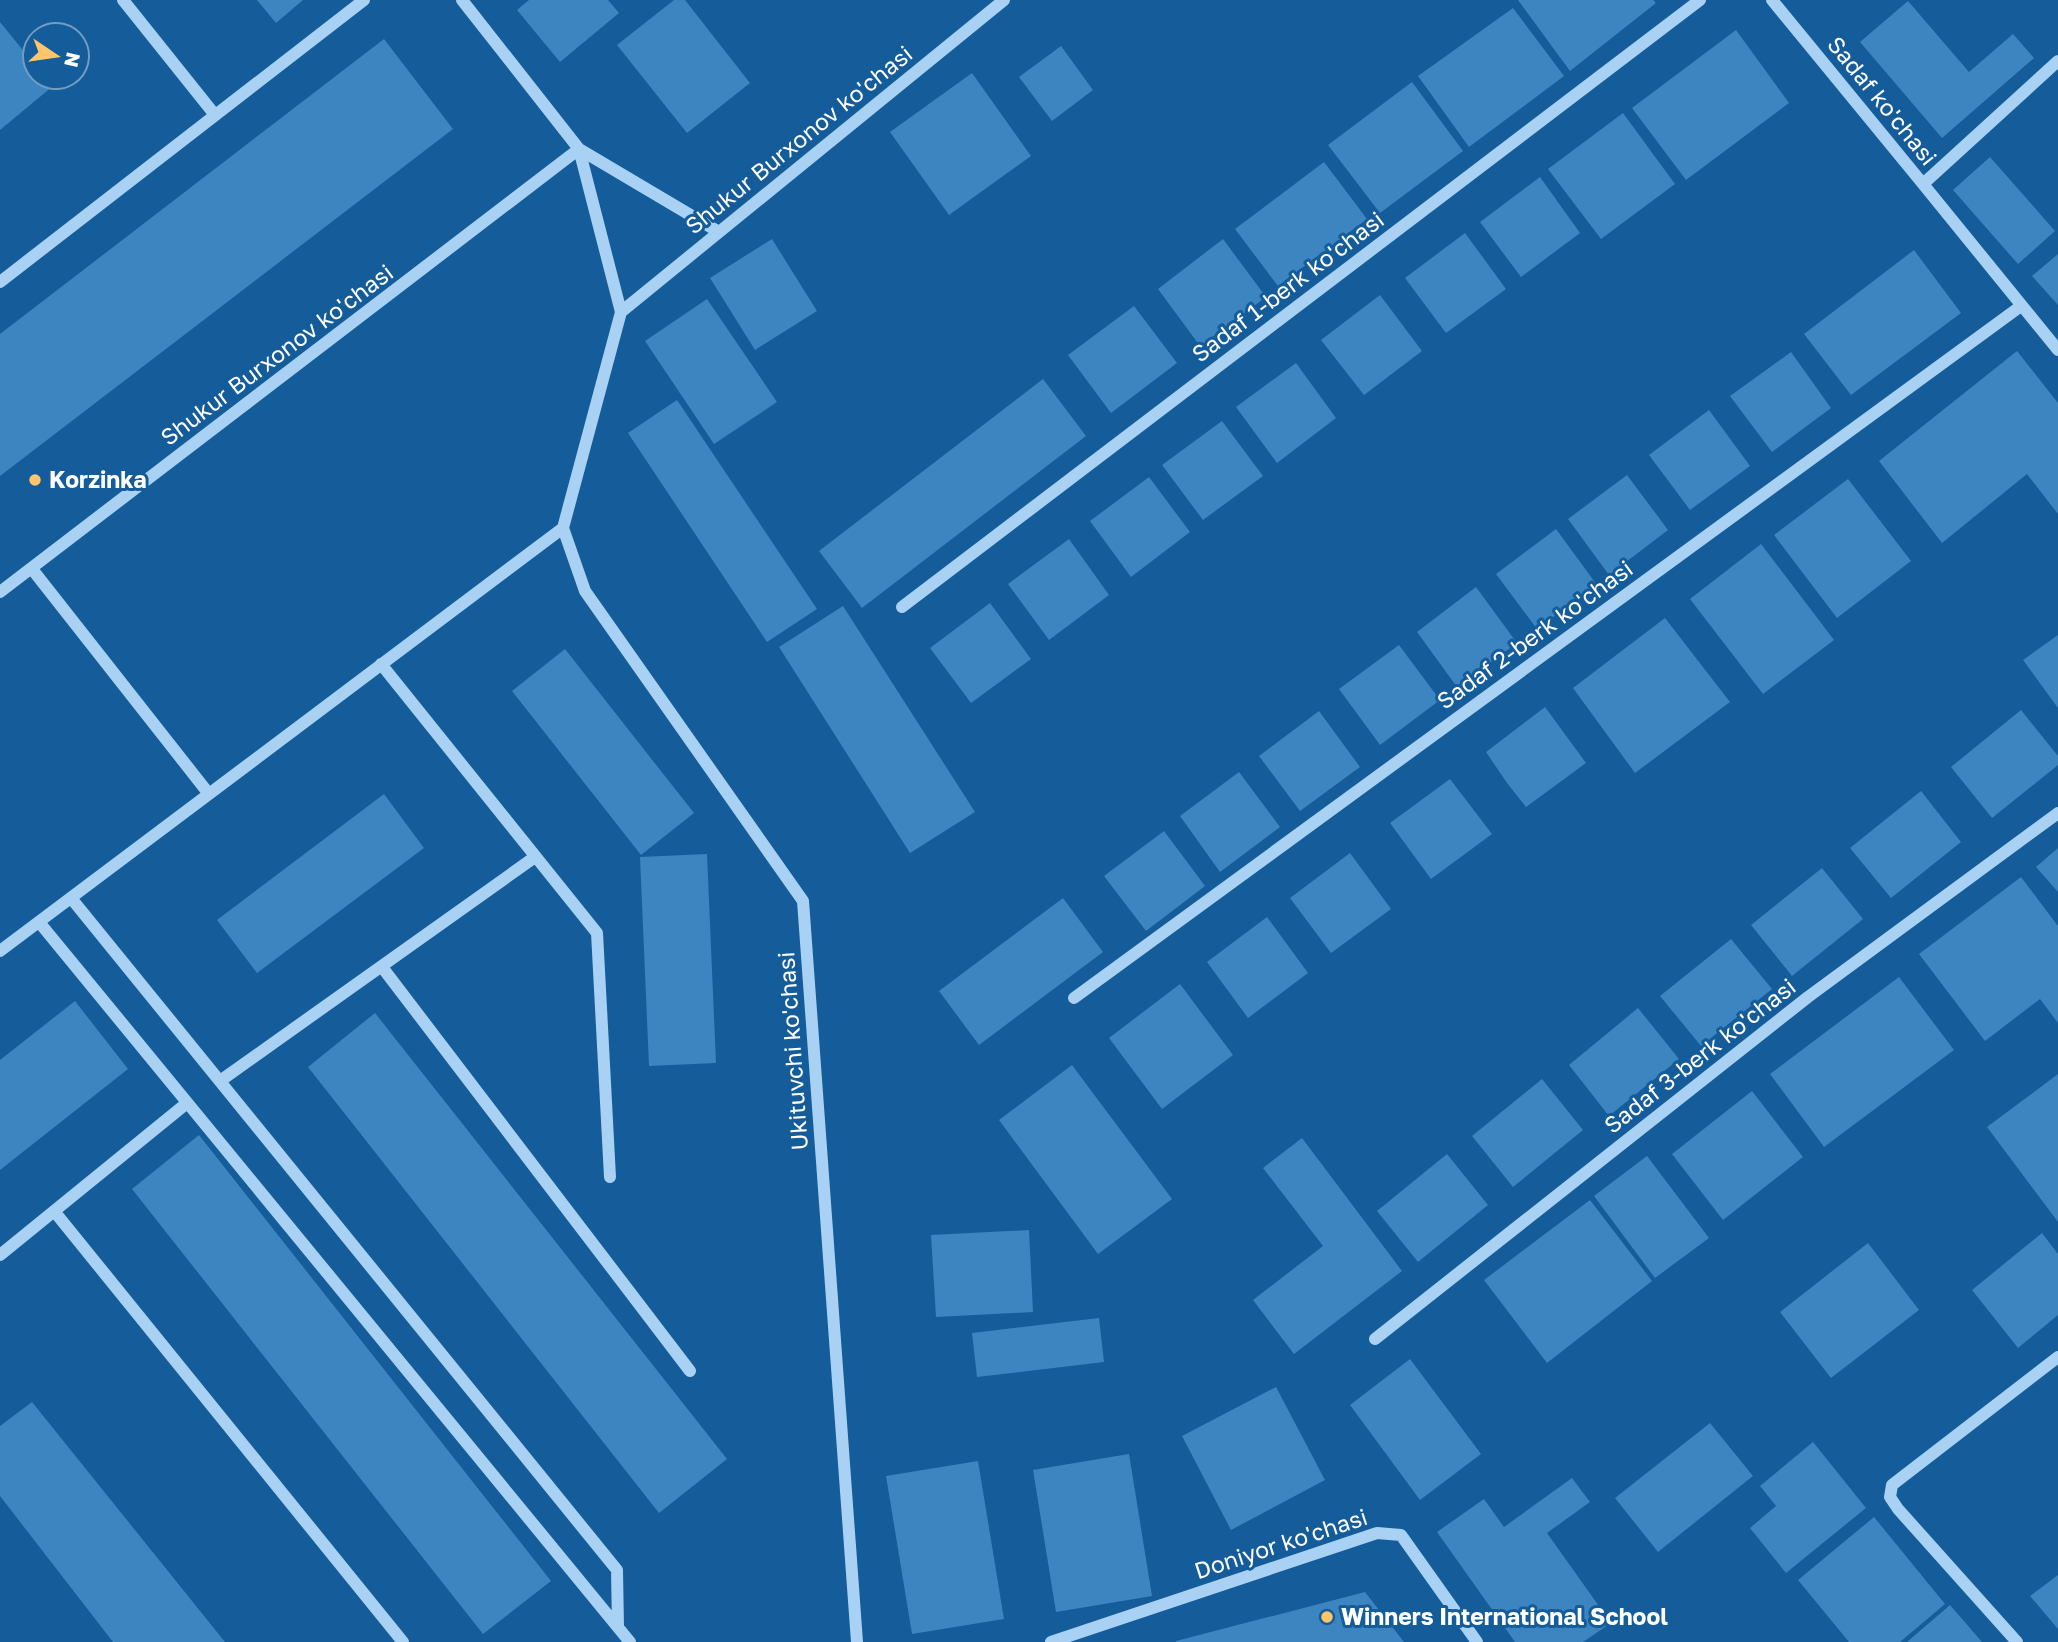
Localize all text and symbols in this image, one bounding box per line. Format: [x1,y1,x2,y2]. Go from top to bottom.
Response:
north arrow [21,21,91,91]
street label: Sadaf ko'chasi [1822,30,1943,171]
street label: Shukur Burxonov ko'chasi [679,39,918,239]
text: N [60,50,86,70]
street label: Sadaf 1-berk ko'chasi [1186,205,1389,368]
street label: Shukur Burxonov ko'chasi [155,258,398,451]
place label: Korzinka [49,465,147,493]
marker: Korzinka [27,472,43,488]
street label: Sadaf 2-berk ko'chasi [1431,554,1638,715]
street label: Ukituvchi ko'chasi [771,951,813,1151]
street label: Sadaf 3-berk ko'chasi [1598,972,1801,1139]
street label: Doniyor ko'chasi [1191,1502,1371,1584]
place label: Winners International School [1341,1602,1668,1630]
marker: Winners International School [1319,1609,1335,1625]

